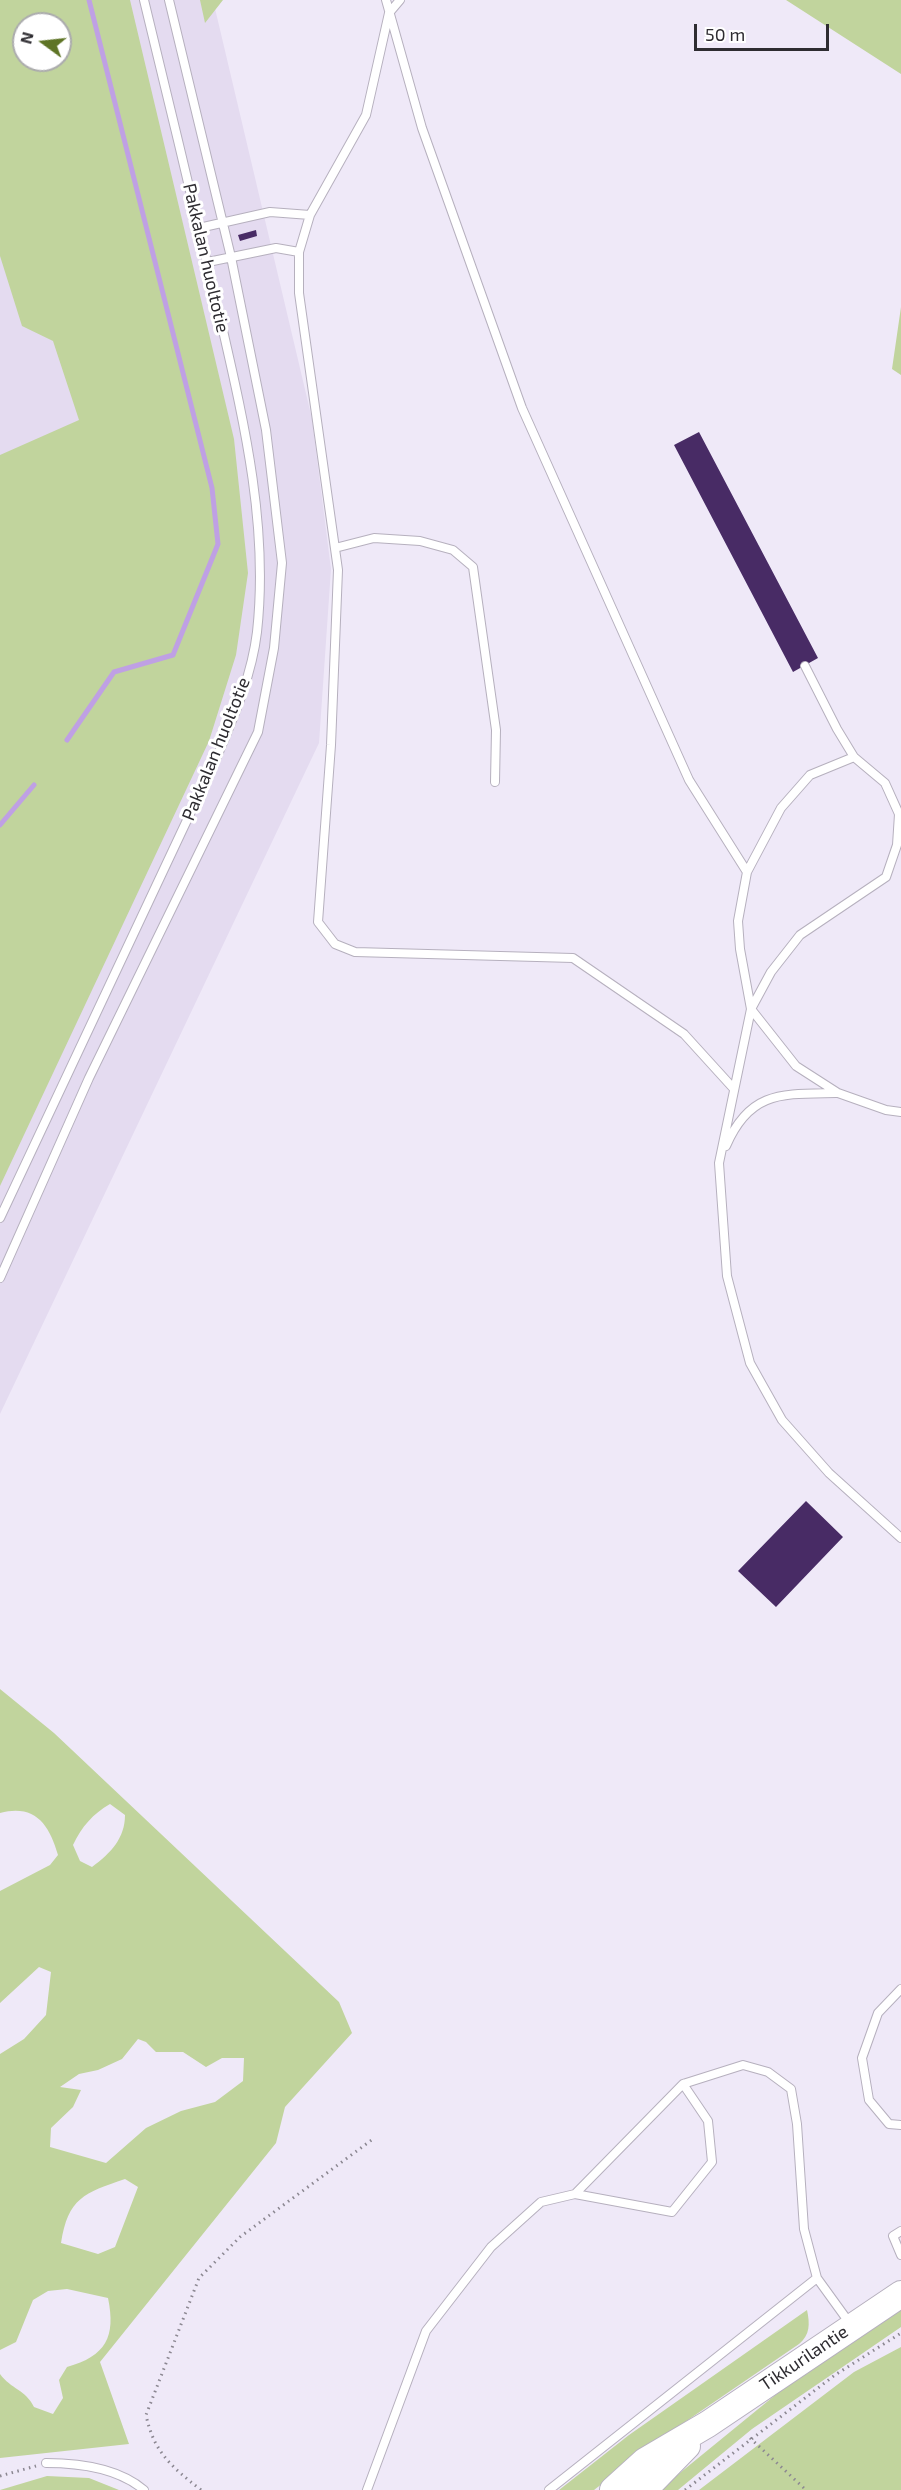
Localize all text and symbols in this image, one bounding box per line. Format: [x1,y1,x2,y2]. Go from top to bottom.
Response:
north arrow [12,12,72,72]
scale bar [697,12,832,50]
text: 50 m [705,23,745,45]
text: N [15,30,37,46]
street label: Pakkalan huoltotie [178,181,234,335]
street label: Pakkalan huoltotie [177,674,255,824]
street label: Tikkurilantie [756,2321,852,2395]

